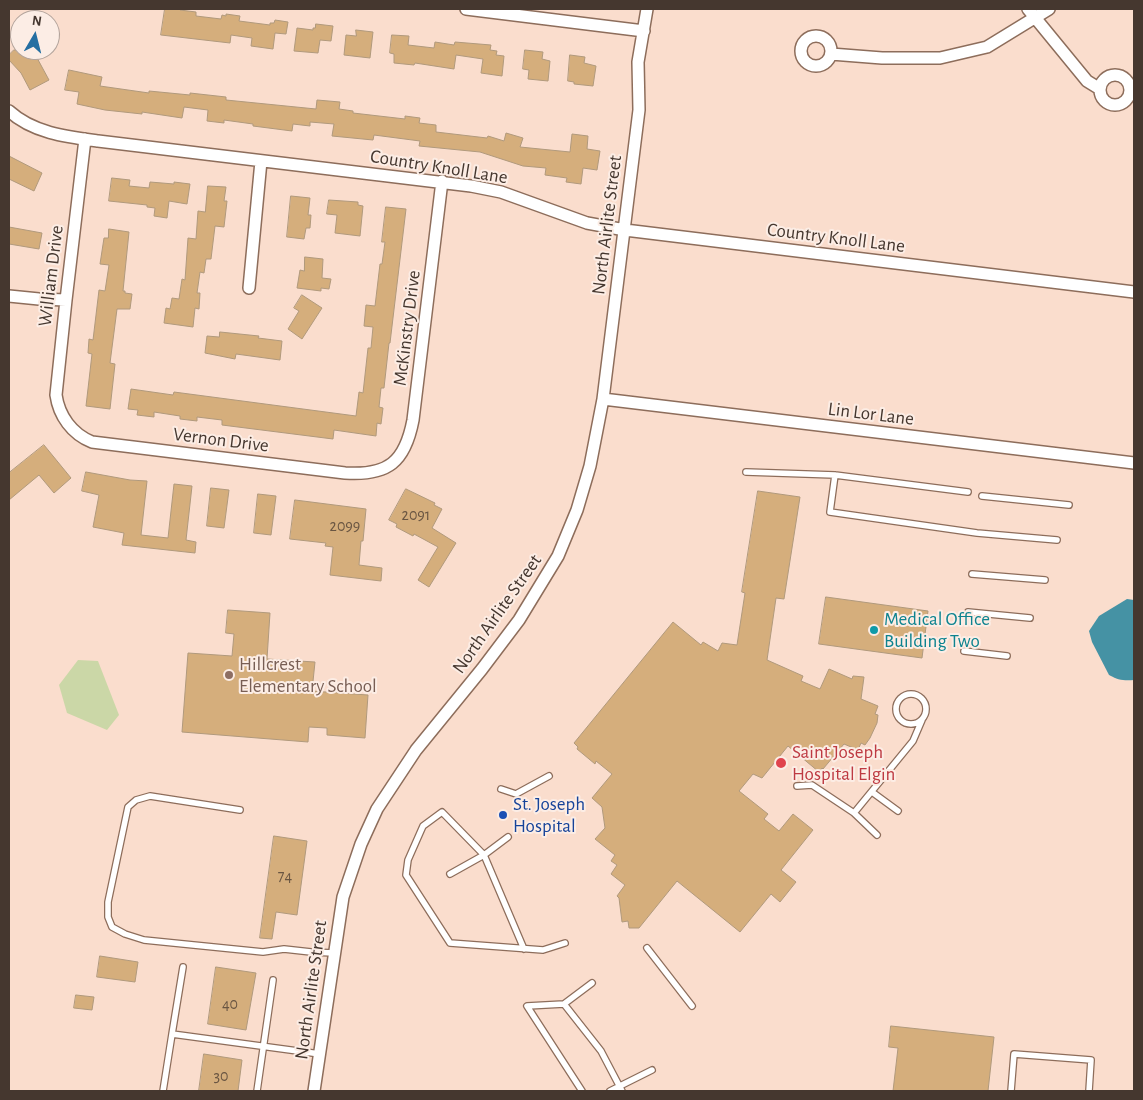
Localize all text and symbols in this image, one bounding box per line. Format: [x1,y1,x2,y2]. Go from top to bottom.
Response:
north arrow [10,10,60,60]
text: N [31,14,43,29]
street label: Country Knoll Lane [369,145,509,189]
street label: North Airlite Street [587,154,627,296]
street label: Country Knoll Lane [766,218,906,258]
street label: William Drive [33,224,69,328]
street label: McKinstry Drive [389,269,425,387]
street label: Lin Lor Lane [827,397,915,431]
street label: Vernon Drive [172,423,270,457]
house number: 2091 [402,505,430,525]
house number: 2099 [330,516,360,536]
street label: North Airlite Street [447,550,547,678]
place label: Medical Office Building Two [884,608,990,652]
marker: Medical Office Building Two [868,624,880,636]
place label: Hillcrest Elementary School [239,653,377,697]
marker: Hillcrest Elementary School [223,669,235,681]
place label: Saint Joseph Hospital Elgin [792,741,895,785]
marker: Saint Joseph Hospital Elgin [774,756,788,770]
place label: St. Joseph Hospital [513,793,585,837]
marker: St. Joseph Hospital [497,809,509,821]
house number: 74 [278,866,292,886]
street label: North Airlite Street [290,919,332,1061]
house number: 40 [222,994,238,1014]
house number: 30 [213,1066,229,1086]

